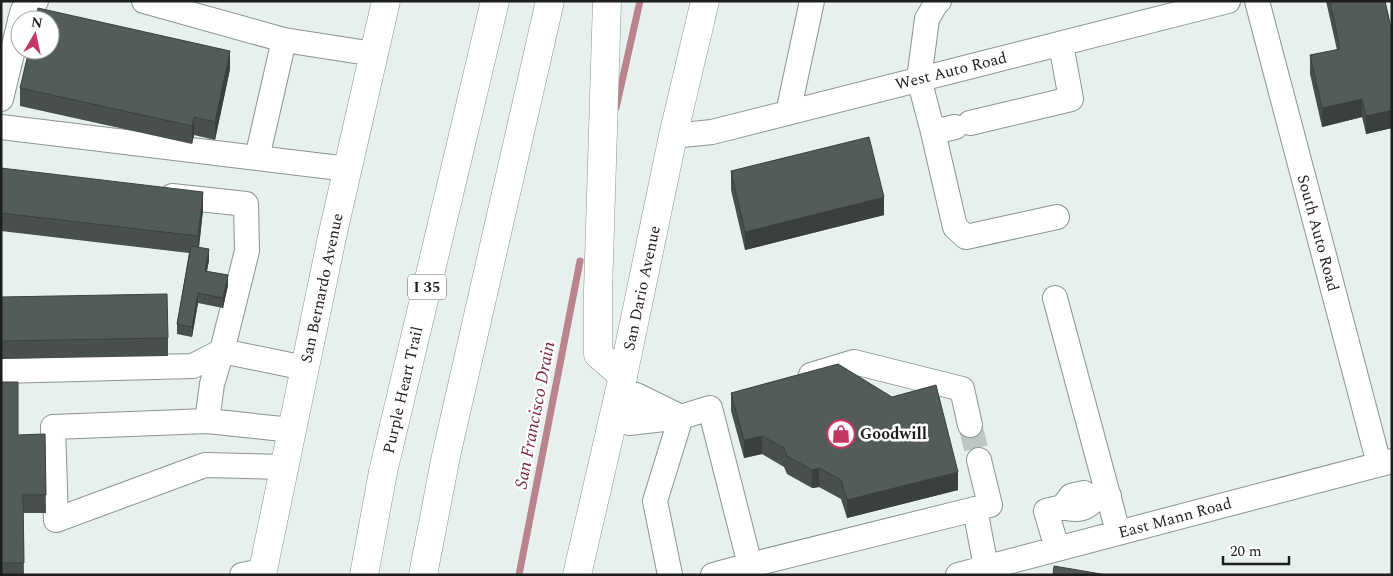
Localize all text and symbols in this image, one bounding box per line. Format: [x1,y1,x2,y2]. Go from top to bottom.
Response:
north arrow [10,10,60,60]
text: N [30,11,44,34]
street label: West Auto Road [893,45,1010,97]
street label: South Auto Road [1291,172,1345,294]
street label: San Bernardo Avenue [294,211,350,365]
street label: San Dario Avenue [617,223,667,353]
road number: I 35 [408,274,446,300]
street label: Purple Heart Trail [377,324,429,456]
water label: San Francisco Drain [507,339,563,491]
shop icon: Goodwill [826,419,856,449]
place label: Goodwill [860,422,927,446]
street label: East Mann Road [1116,491,1234,545]
scale bar [1223,534,1289,566]
text: 20 m [1230,540,1262,563]

